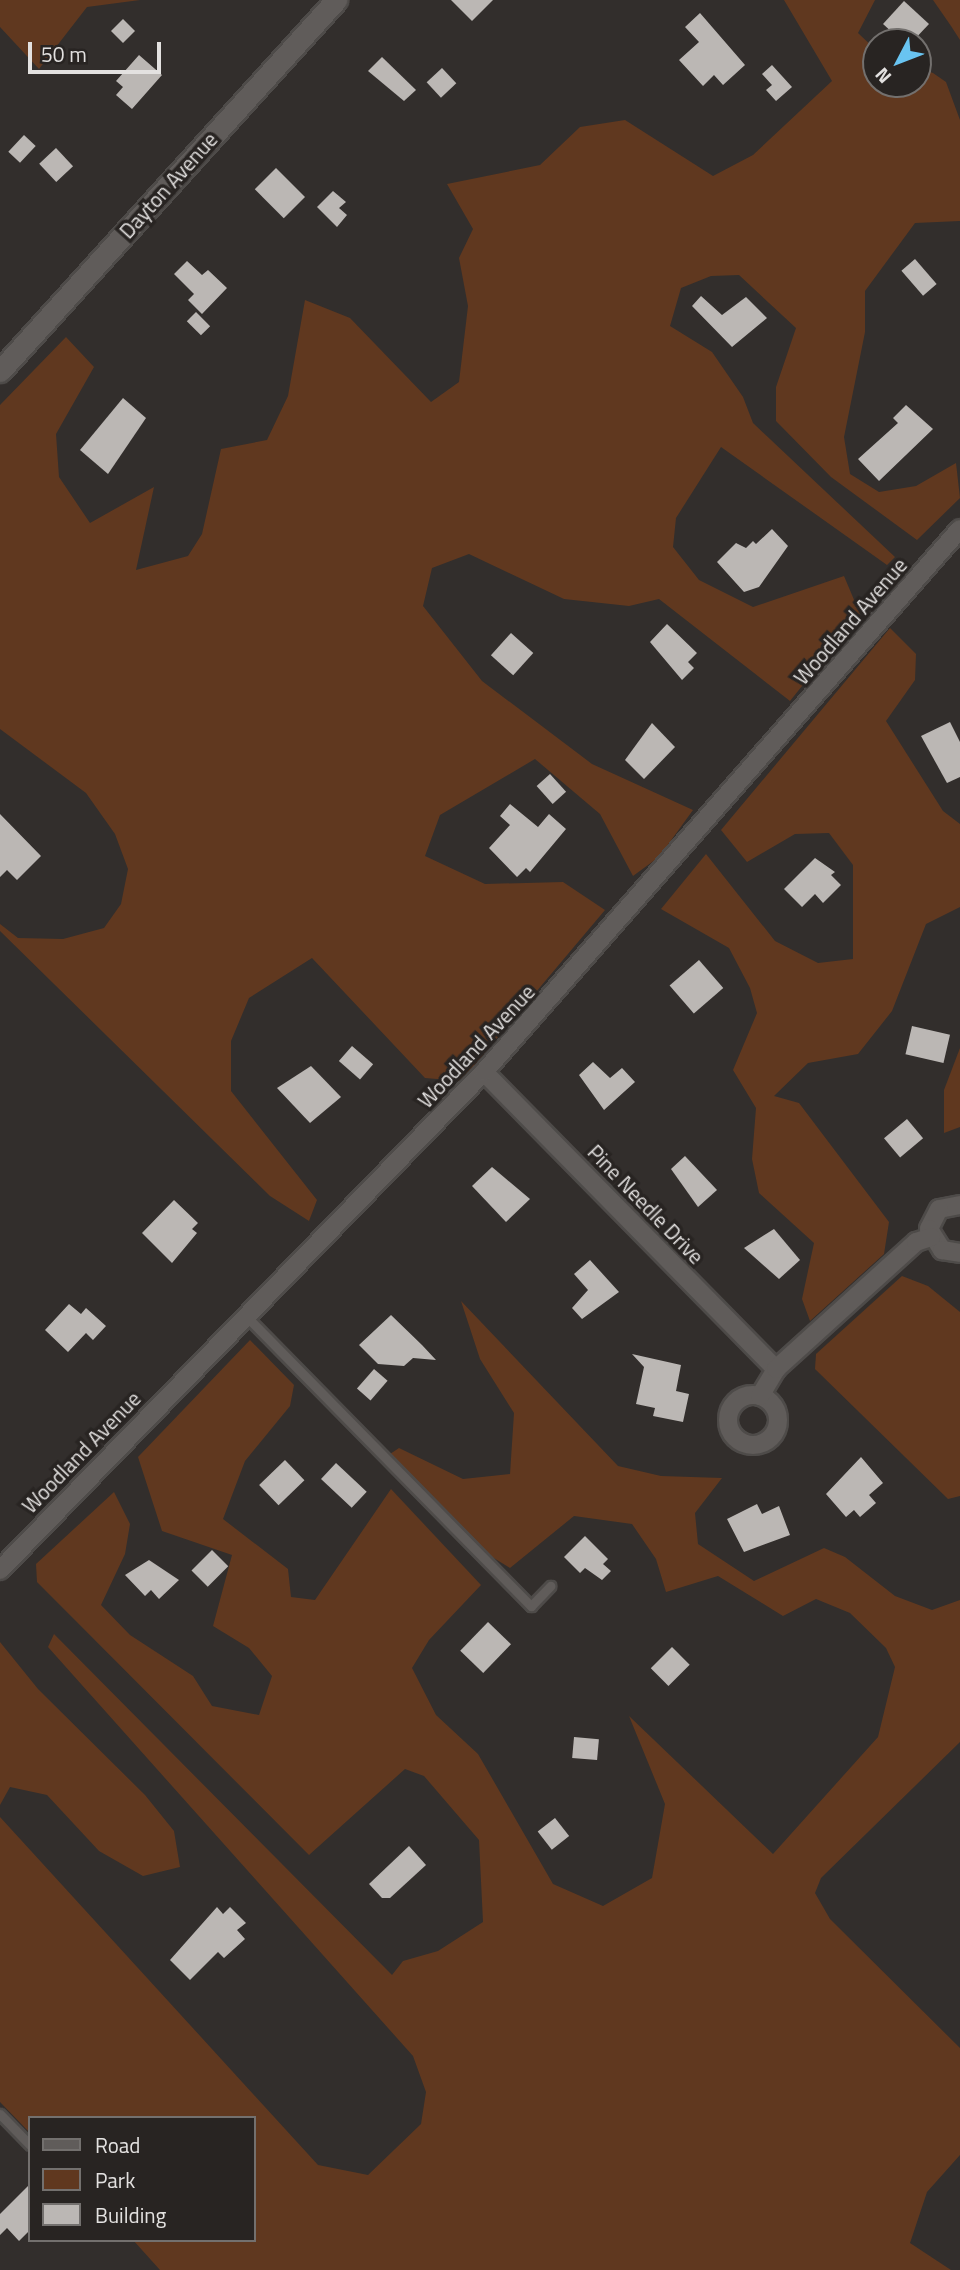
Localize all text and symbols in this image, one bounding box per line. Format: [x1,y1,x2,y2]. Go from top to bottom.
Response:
scale bar [32,28,164,72]
north arrow [862,28,932,98]
text: 50 m [41,38,87,70]
text: N [867,61,898,91]
street label: Dayton Avenue [114,127,222,243]
street label: Woodland Avenue [788,553,912,689]
street label: Woodland Avenue [412,979,540,1113]
street label: Pine Needle Drive [583,1139,709,1269]
street label: Woodland Avenue [17,1386,145,1518]
legend [28,2116,256,2242]
text: Road [95,2129,140,2161]
text: Park [95,2164,135,2196]
text: Building [95,2199,166,2231]

